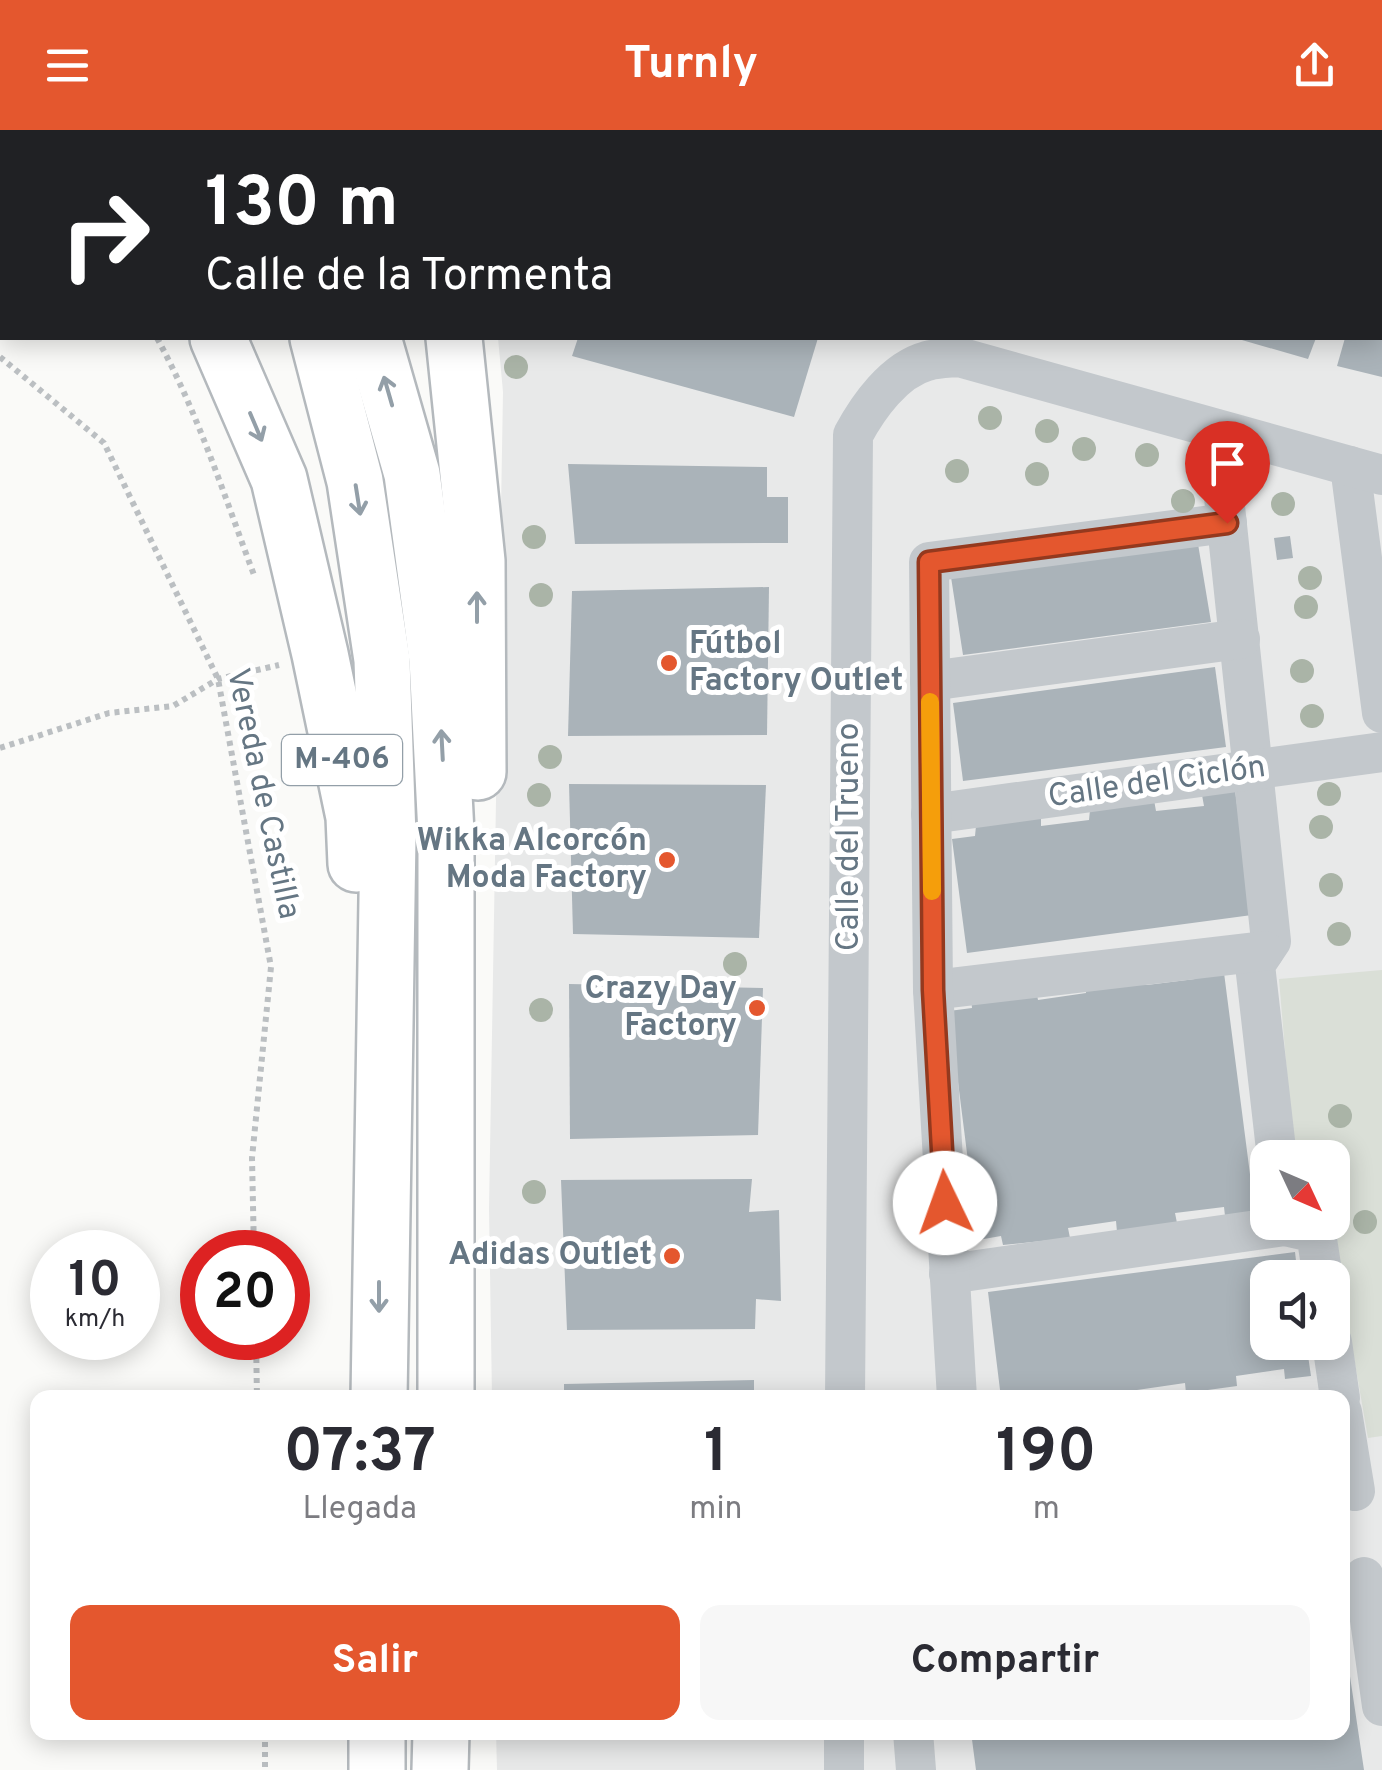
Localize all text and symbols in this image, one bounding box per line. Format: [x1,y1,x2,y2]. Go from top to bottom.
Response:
text: Turnly [624,37,758,94]
icon: menu [40,38,95,93]
icon: share [1287,38,1342,93]
text: 130 m [205,162,399,251]
icon: right [40,170,170,300]
text: Calle de la Tormenta [205,249,613,306]
one-way arrow [378,375,396,407]
one-way arrow [248,411,266,442]
pin [1185,421,1270,524]
icon: arrive [1200,436,1255,491]
one-way arrow [349,483,367,516]
one-way arrow [468,592,486,624]
place label: Fútbol Factory Outlet [689,625,903,702]
marker: Fútbol Factory Outlet [658,652,680,674]
street label: Vereda de Castilla [216,665,308,923]
street label: Calle del Trueno [830,723,870,951]
one-way arrow [432,730,451,762]
road number: M-406 [282,735,402,785]
street label: Calle del Ciclón [1046,748,1268,818]
place label: Wikka Alcorcón Moda Factory [417,822,647,899]
marker: Wikka Alcorcón Moda Factory [656,849,678,871]
place label: Crazy Day Factory [585,970,737,1047]
marker: Crazy Day Factory [746,997,768,1019]
north arrow [1250,1140,1350,1240]
map controls [1250,1140,1350,1360]
position arrow [893,1151,997,1255]
speed limit sign: 20 [180,1230,310,1360]
place label: Adidas Outlet [448,1236,652,1276]
marker: Adidas Outlet [661,1245,683,1267]
text: 10 [69,1251,121,1314]
button: sound [1250,1260,1350,1360]
one-way arrow [370,1280,388,1313]
text: km/h [65,1304,125,1336]
text: 07:37 [283,1417,436,1493]
text: 1 [704,1417,728,1493]
text: 190 [996,1417,1097,1493]
text: Llegada [302,1490,417,1530]
text: min [689,1490,743,1530]
text: m [1033,1490,1060,1530]
button: Salir [70,1605,680,1720]
button: Compartir [700,1605,1310,1720]

